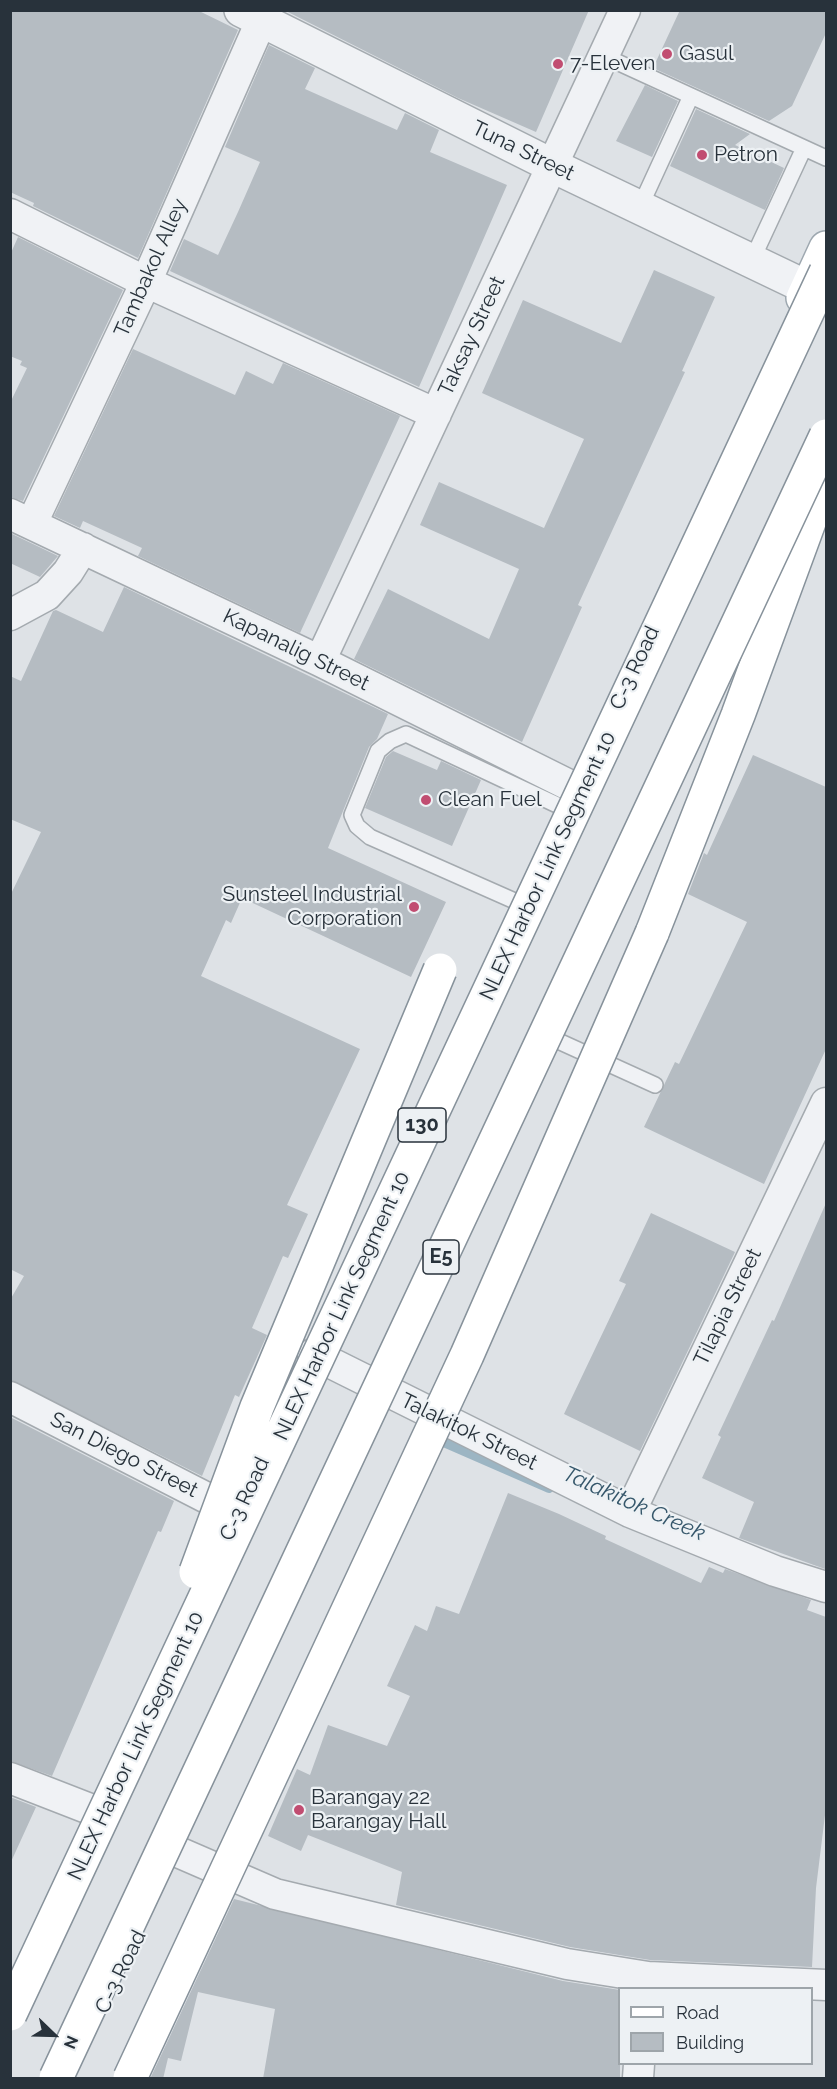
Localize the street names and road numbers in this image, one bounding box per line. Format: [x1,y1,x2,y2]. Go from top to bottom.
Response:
street label: Tuna Street [468,115,578,187]
street label: Tambakol Alley [109,195,193,341]
street label: Taksay Street [433,272,511,400]
street label: Kapanalig Street [219,604,373,696]
street label: C-3 Road [605,622,665,714]
street label: NLEX Harbor Link Segment 10 [474,728,622,1004]
road number: 130 [398,1108,446,1142]
street label: NLEX Harbor Link Segment 10 [268,1168,416,1444]
road number: E5 [423,1240,459,1274]
street label: Tilapia Street [689,1244,767,1370]
street label: Talakitok Street [397,1388,541,1476]
street label: San Diego Street [46,1407,202,1503]
street label: C-3 Road [215,1453,275,1545]
street label: NLEX Harbor Link Segment 10 [62,1608,210,1884]
street label: C-3 Road [90,1926,152,2018]

